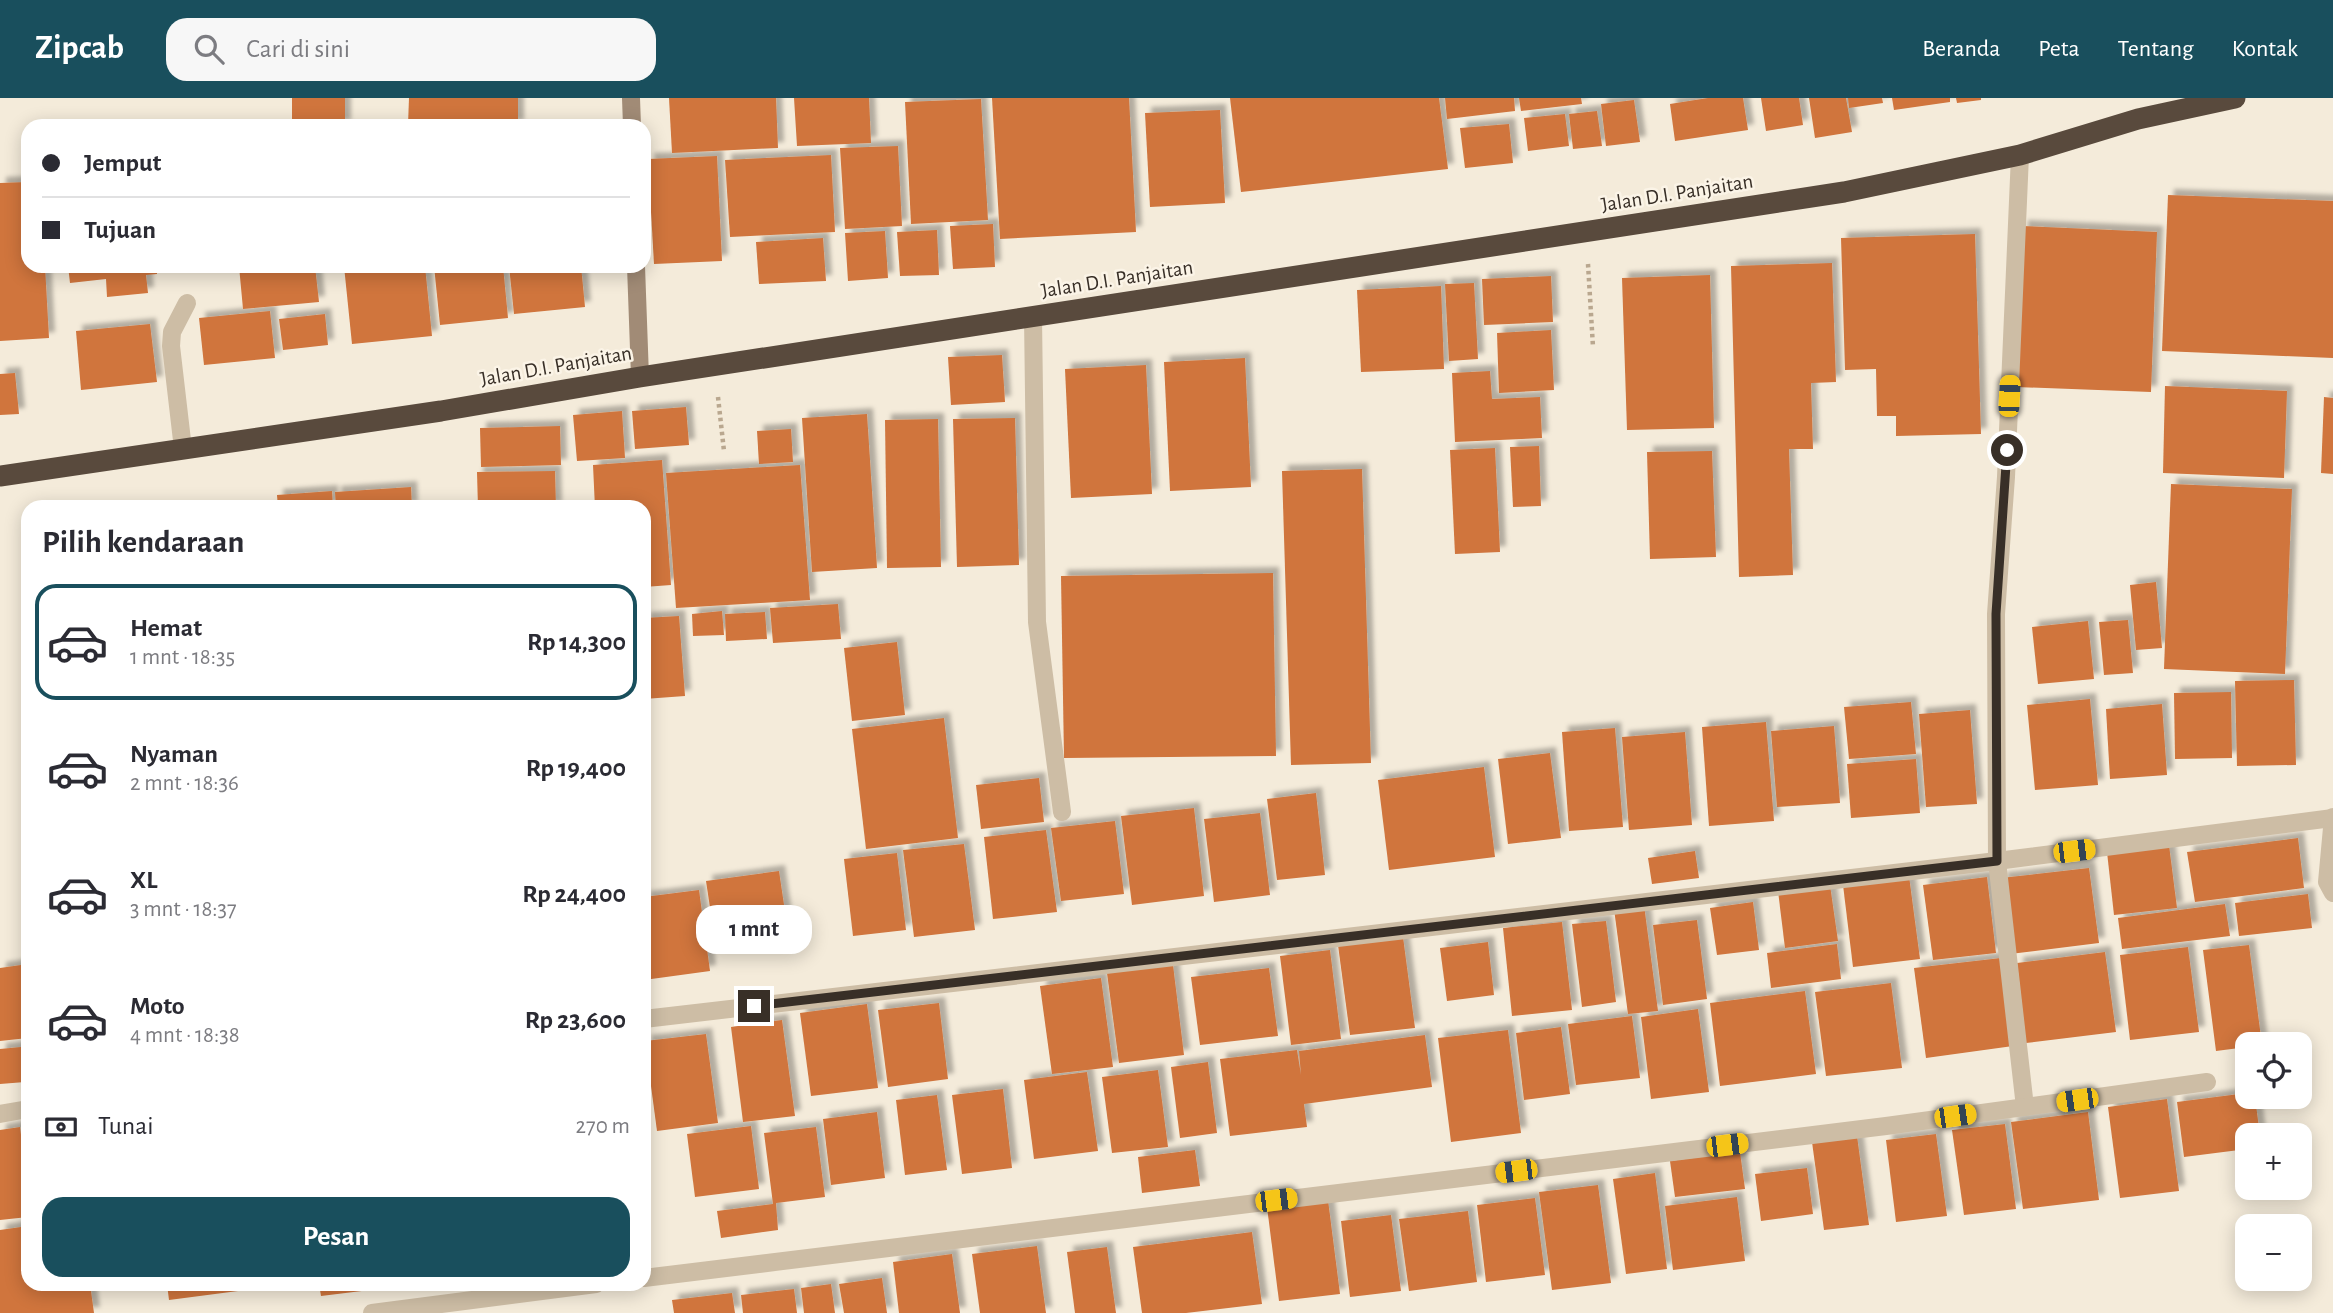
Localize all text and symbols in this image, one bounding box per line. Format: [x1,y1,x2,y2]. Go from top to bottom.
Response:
search box [166,18,656,81]
icon: search [190,30,228,68]
text: Zipcab [35,32,124,65]
text: Cari di sini [246,36,350,62]
text: Beranda [1922,37,2000,61]
text: Peta [2038,37,2080,61]
text: Tentang [2118,37,2194,61]
text: Kontak [2232,37,2298,61]
text: Jemput [84,150,161,176]
street label: Jalan D.I. Panjaitan [1600,171,1754,215]
text: Tujuan [84,217,156,243]
street label: Jalan D.I. Panjaitan [1040,257,1194,301]
street label: Jalan D.I. Panjaitan [479,342,633,390]
car [1998,374,2021,418]
route start [1991,434,2023,466]
text: Pilih kendaraan [42,526,244,558]
icon: car [46,611,109,674]
text: Hemat [130,615,202,641]
text: Rp 14,300 [527,629,626,655]
text: 1 mnt · 18:35 [130,646,235,669]
icon: car [46,737,109,800]
text: Nyaman [130,741,218,767]
text: Rp 19,400 [526,755,626,781]
text: 2 mnt · 18:36 [130,772,239,795]
car [2052,838,2097,864]
icon: car [46,863,109,926]
text: XL [130,867,157,893]
text: Rp 24,400 [522,881,626,907]
text: 3 mnt · 18:37 [130,898,237,921]
callout: 1 mnt [696,904,812,954]
text: 1 mnt [729,918,779,941]
icon: car [46,989,109,1052]
route end [738,990,770,1022]
text: Moto [130,993,185,1019]
text: Rp 23,600 [525,1007,626,1033]
text: 4 mnt · 18:38 [130,1024,240,1047]
map controls [2235,1032,2312,1291]
button: locate [2235,1032,2312,1109]
car [2055,1087,2100,1113]
car [1933,1103,1978,1129]
icon: cash [42,1108,80,1146]
text: Tunai [98,1113,154,1139]
text: 270 m [576,1115,630,1138]
button: + [2235,1123,2312,1200]
car [1705,1132,1750,1158]
car [1494,1158,1539,1184]
car [1254,1187,1299,1213]
button: Pesan [42,1197,630,1277]
button: − [2235,1214,2312,1291]

